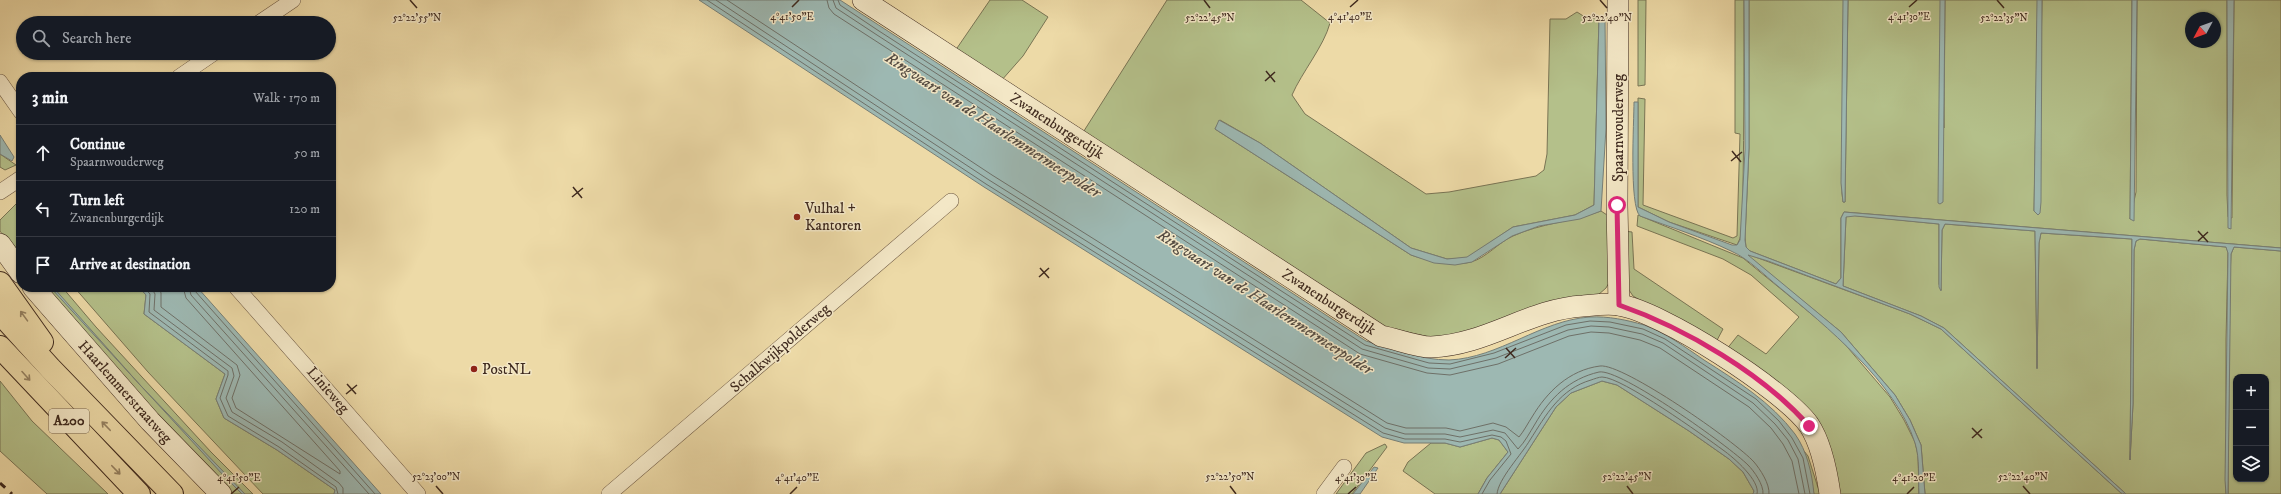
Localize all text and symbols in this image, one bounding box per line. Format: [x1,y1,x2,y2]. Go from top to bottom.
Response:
text: 4°41'50"E [770,11,814,23]
text: 4°41'40"E [1328,11,1372,23]
text: 4°41'30"E [1888,11,1930,23]
text: 52°22'55"N [393,12,441,24]
text: 52°22'45"N [1185,12,1235,24]
text: 52°22'40"N [1582,12,1632,24]
text: 52°22'35"N [1980,12,2028,24]
north arrow [2185,12,2221,48]
search box [16,16,336,60]
icon: search [30,27,52,49]
text: Search here [62,29,131,48]
water label: Ringvaart van de Haarlemmermeerpolder [881,47,1106,203]
street label: Spaarnwouderweg [1609,73,1628,182]
text: 3 min [32,87,68,109]
street label: Zwanenburgerdijk [1006,89,1108,164]
text: Walk · 170 m [253,90,320,106]
text: Continue [70,135,125,154]
icon: ahead [32,142,54,164]
text: 50 m [294,145,320,161]
text: Spaarnwouderweg [70,154,164,170]
text: Turn left [70,191,124,210]
route start [1608,196,1626,214]
icon: left [32,198,54,220]
place label: Vulhal + Kantoren [804,199,862,235]
text: 120 m [289,201,320,217]
text: Zwanenburgerdijk [70,210,164,226]
marker: Vulhal + Kantoren [792,212,802,222]
water label: Ringvaart van de Haarlemmermeerpolder [1153,224,1378,380]
icon: arrive [32,254,54,276]
text: Arrive at destination [70,255,190,274]
street label: Zwanenburgerdijk [1278,265,1380,340]
street label: Schalkwijkpolderweg [726,299,835,397]
one-way arrow [20,311,28,322]
street label: Haarlemmerstraatweg [74,337,177,448]
place label: PostNL [482,360,531,379]
street label: Linieweg [303,363,354,418]
marker: PostNL [469,364,479,374]
one-way arrow [21,370,30,380]
map controls [2233,374,2269,482]
button: + [2233,374,2269,410]
road number: A200 [49,409,89,433]
button: − [2233,410,2269,446]
route end [1800,417,1818,435]
one-way arrow [101,421,111,431]
button: layers [2233,446,2269,482]
one-way arrow [111,465,121,475]
text: 52°23'00"N [412,471,460,483]
text: 52°22'50"N [1206,471,1255,483]
text: 52°22'45"N [1602,471,1652,483]
text: 52°22'40"N [1998,471,2048,483]
text: 4°41'50"E [217,472,261,484]
text: 4°41'40"E [775,472,819,484]
text: 4°41'30"E [1335,472,1377,484]
text: 4°41'20"E [1892,472,1936,484]

